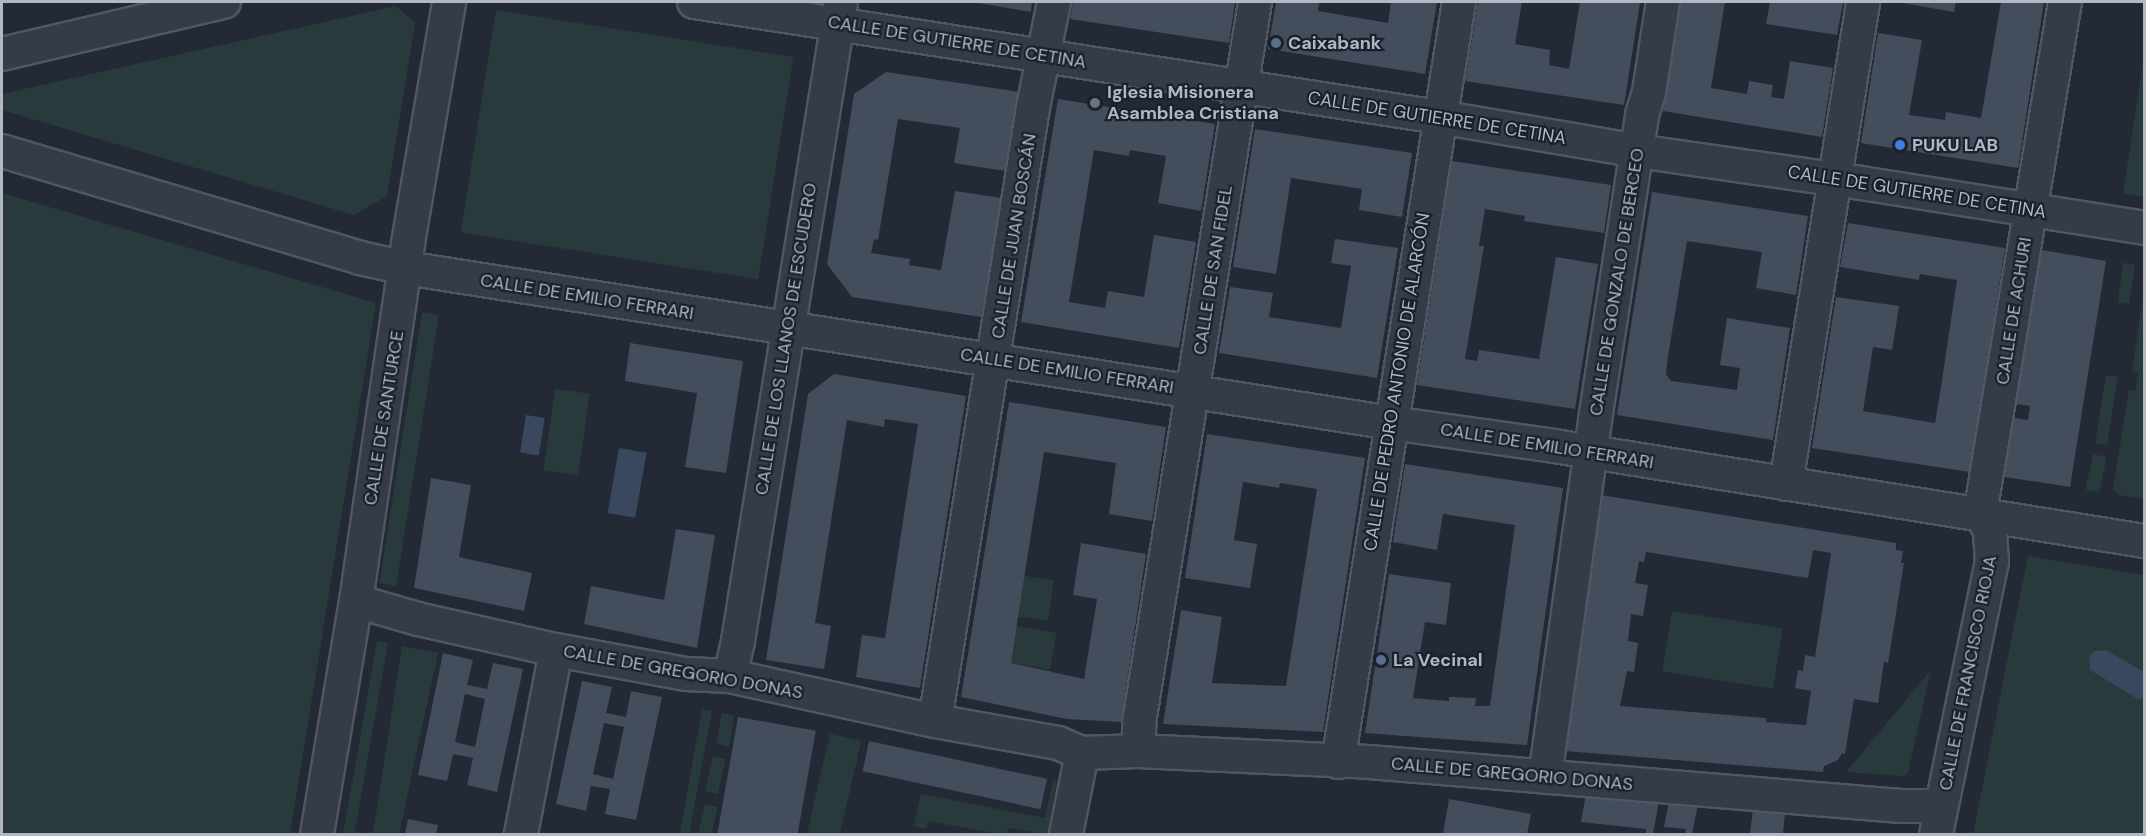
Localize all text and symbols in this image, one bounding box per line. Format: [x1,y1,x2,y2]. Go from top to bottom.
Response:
street label: CALLE DE GUTIERRE DE CETINA [826,11,1088,73]
place label: Caixabank [1288,32,1381,54]
marker: Caixabank [1269,36,1283,50]
place label: Iglesia Misionera Asamblea Cristiana [1107,82,1279,124]
street label: CALLE DE GUTIERRE DE CETINA [1306,87,1568,149]
marker: Iglesia Misionera Asamblea Cristiana [1088,96,1102,110]
street label: CALLE DE JUAN BOSCÁN [987,132,1041,340]
place label: PUKU LAB [1912,134,1998,156]
marker: PUKU LAB [1893,138,1907,152]
street label: CALLE DE GONZALO DE BERCEO [1585,147,1649,417]
street label: CALLE DE GUTIERRE DE CETINA [1786,161,2048,223]
street label: CALLE DE LOS LLANOS DE ESCUDERO [751,181,821,497]
street label: CALLE DE SAN FIDEL [1189,184,1237,356]
street label: CALLE DE PEDRO ANTONIO DE ALARCÓN [1360,211,1434,553]
street label: CALLE DE ACHURI [1992,236,2036,386]
street label: CALLE DE EMILIO FERRARI [479,269,695,325]
street label: CALLE DE SANTURCE [360,329,408,507]
street label: CALLE DE EMILIO FERRARI [959,343,1175,399]
street label: CALLE DE EMILIO FERRARI [1439,418,1655,474]
street label: CALLE DE FRANCISCO RIOJA [1935,554,2001,792]
street label: CALLE DE GREGORIO DONAS [562,640,804,704]
place label: La Vecinal [1393,649,1483,671]
marker: La Vecinal [1374,653,1388,667]
street label: CALLE DE GREGORIO DONAS [1390,753,1634,795]

